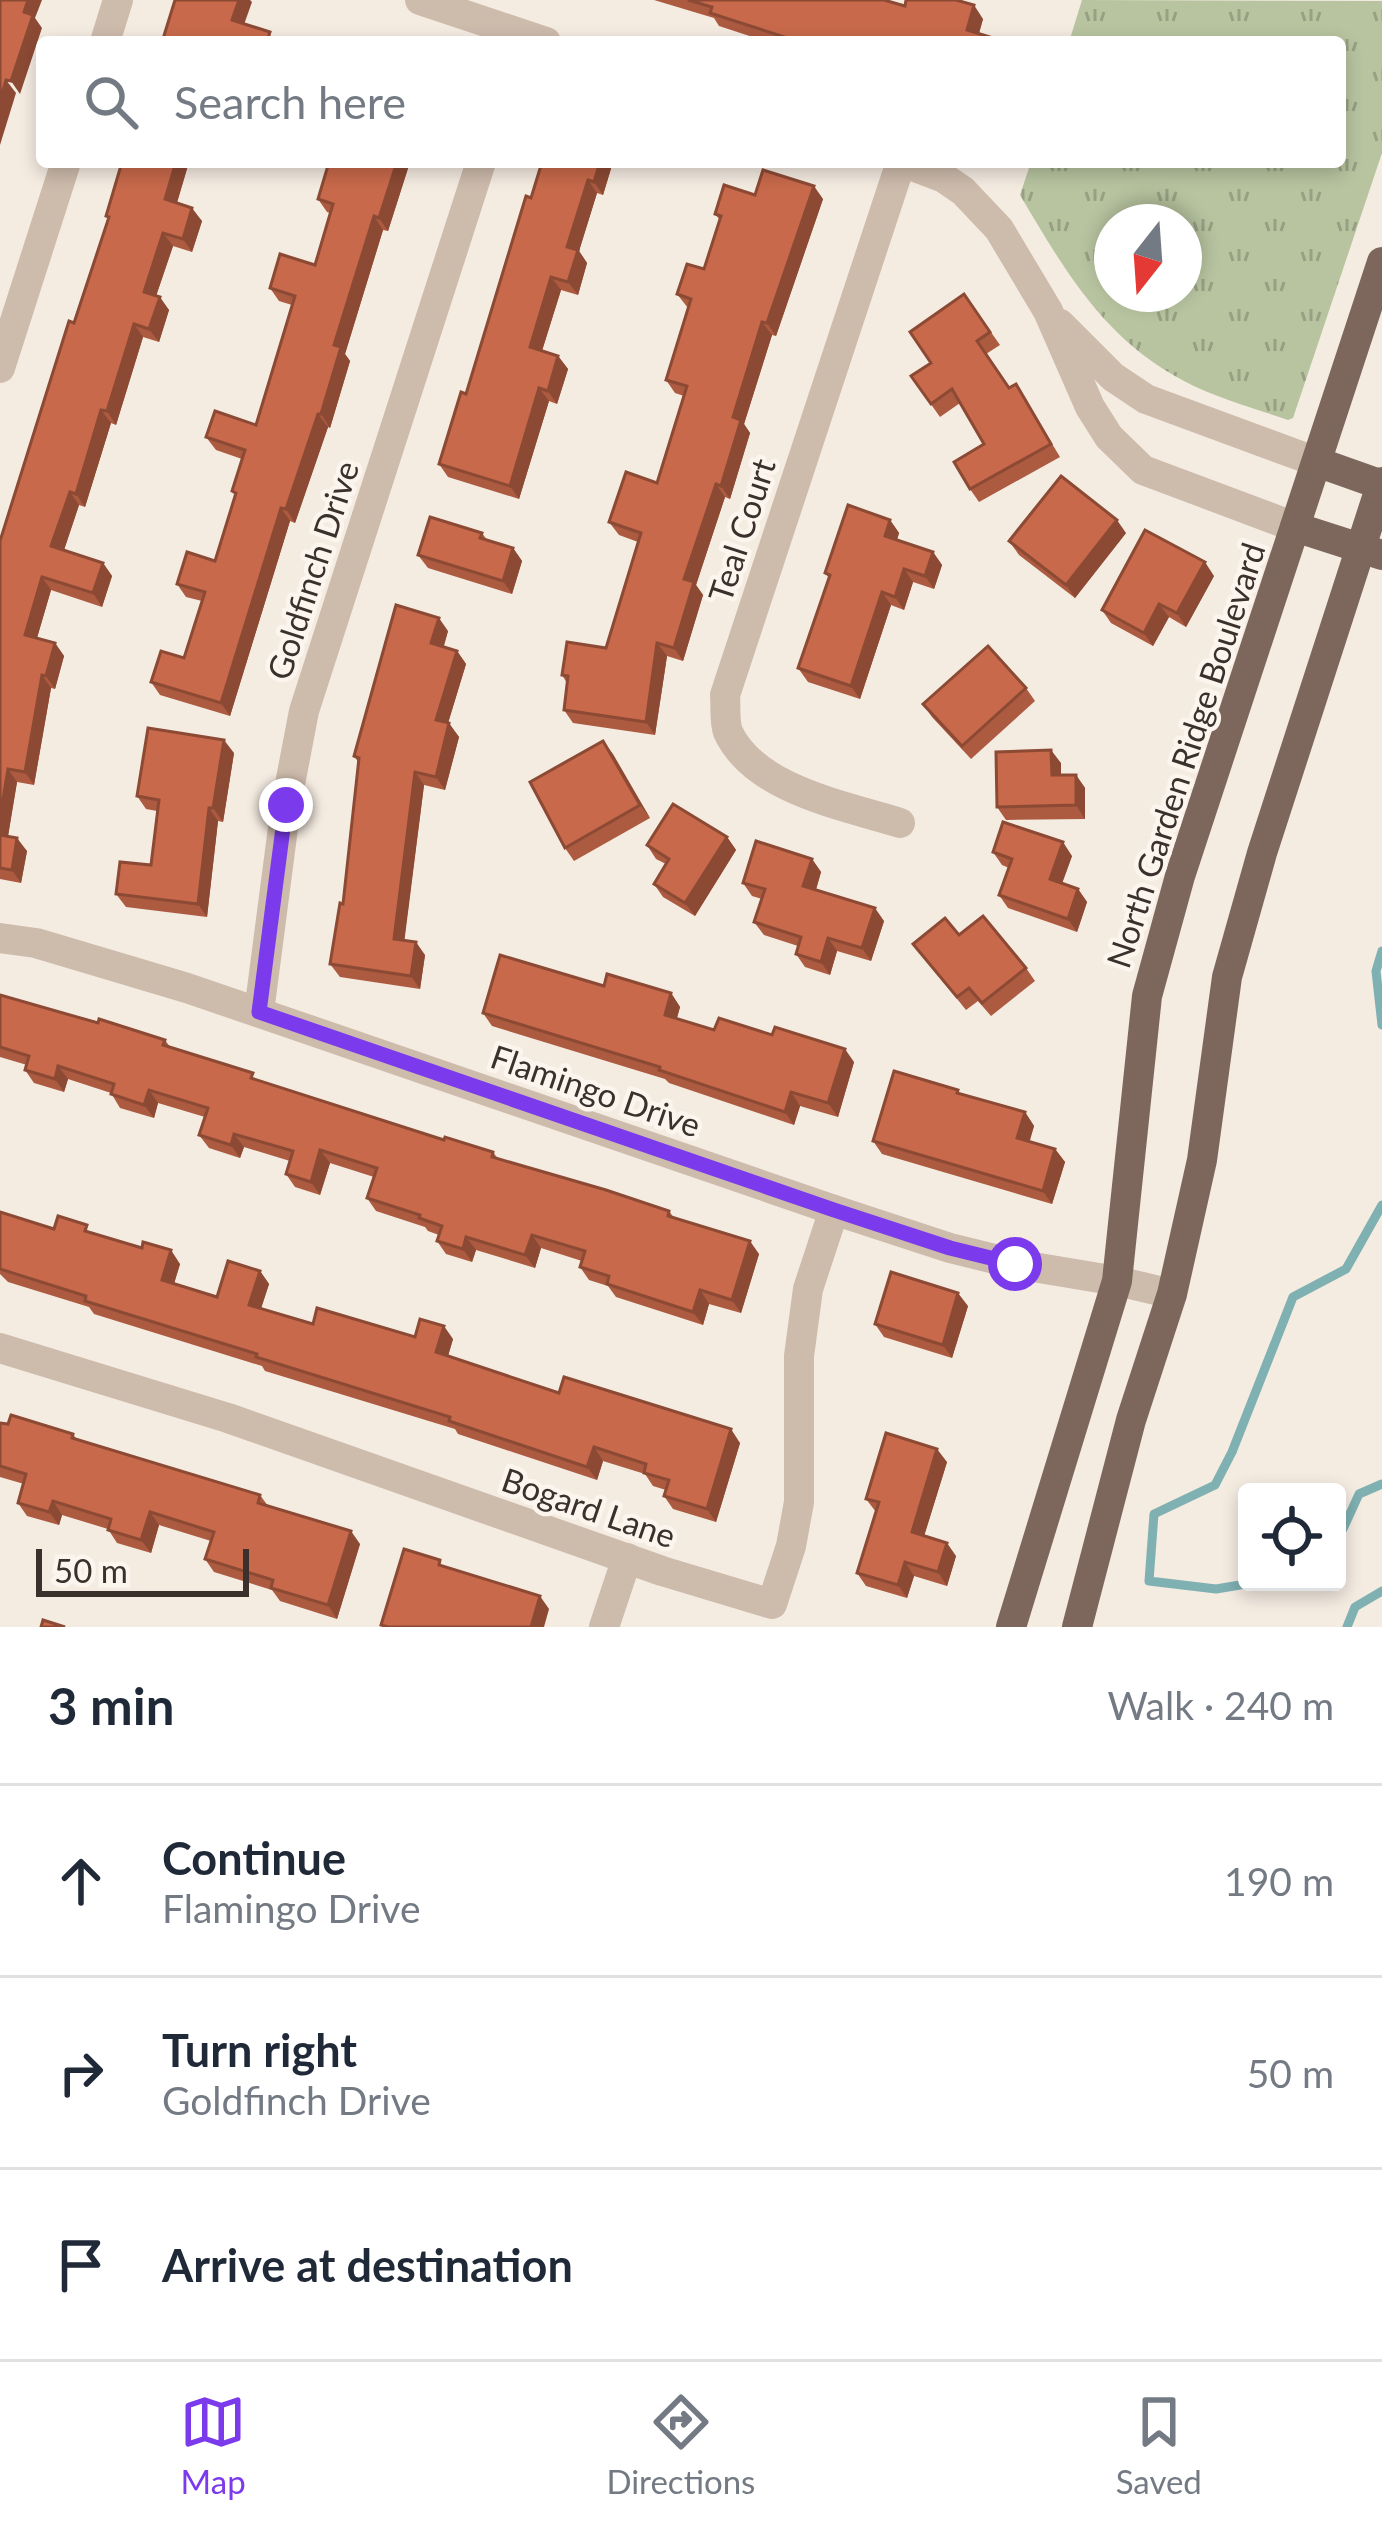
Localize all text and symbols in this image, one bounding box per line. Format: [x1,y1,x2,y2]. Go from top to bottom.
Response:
search box [36,36,1346,168]
icon: search [78,69,144,135]
text: Search here [174,75,406,129]
north arrow [1094,204,1202,312]
street label: Teal Court [699,453,783,607]
street label: Goldfinch Drive [258,456,366,684]
street label: North Garden Ridge Boulevard [1097,538,1273,972]
route end [259,778,313,832]
street label: Flamingo Drive [486,1035,706,1145]
route start [988,1237,1042,1291]
street label: Bogard Lane [497,1459,681,1555]
map controls [1238,1483,1346,1591]
button: locate [1238,1483,1346,1591]
scale bar [36,1543,249,1596]
text: 50 m [54,1550,128,1590]
text: 3 min [48,1675,174,1736]
text: Walk · 240 m [1107,1682,1334,1728]
text: Continue [162,1831,346,1885]
icon: ahead [48,1848,114,1914]
text: 190 m [1224,1858,1334,1904]
text: Flamingo Drive [162,1885,421,1931]
text: Turn right [162,2023,357,2077]
icon: right [48,2040,114,2106]
text: 50 m [1247,2050,1334,2096]
text: Goldfinch Drive [162,2077,431,2123]
icon: arrive [48,2232,114,2298]
text: Arrive at destination [162,2238,573,2292]
tab: Map [180,2389,246,2501]
tab: Directions [606,2389,755,2501]
tab: Saved [1116,2389,1202,2501]

